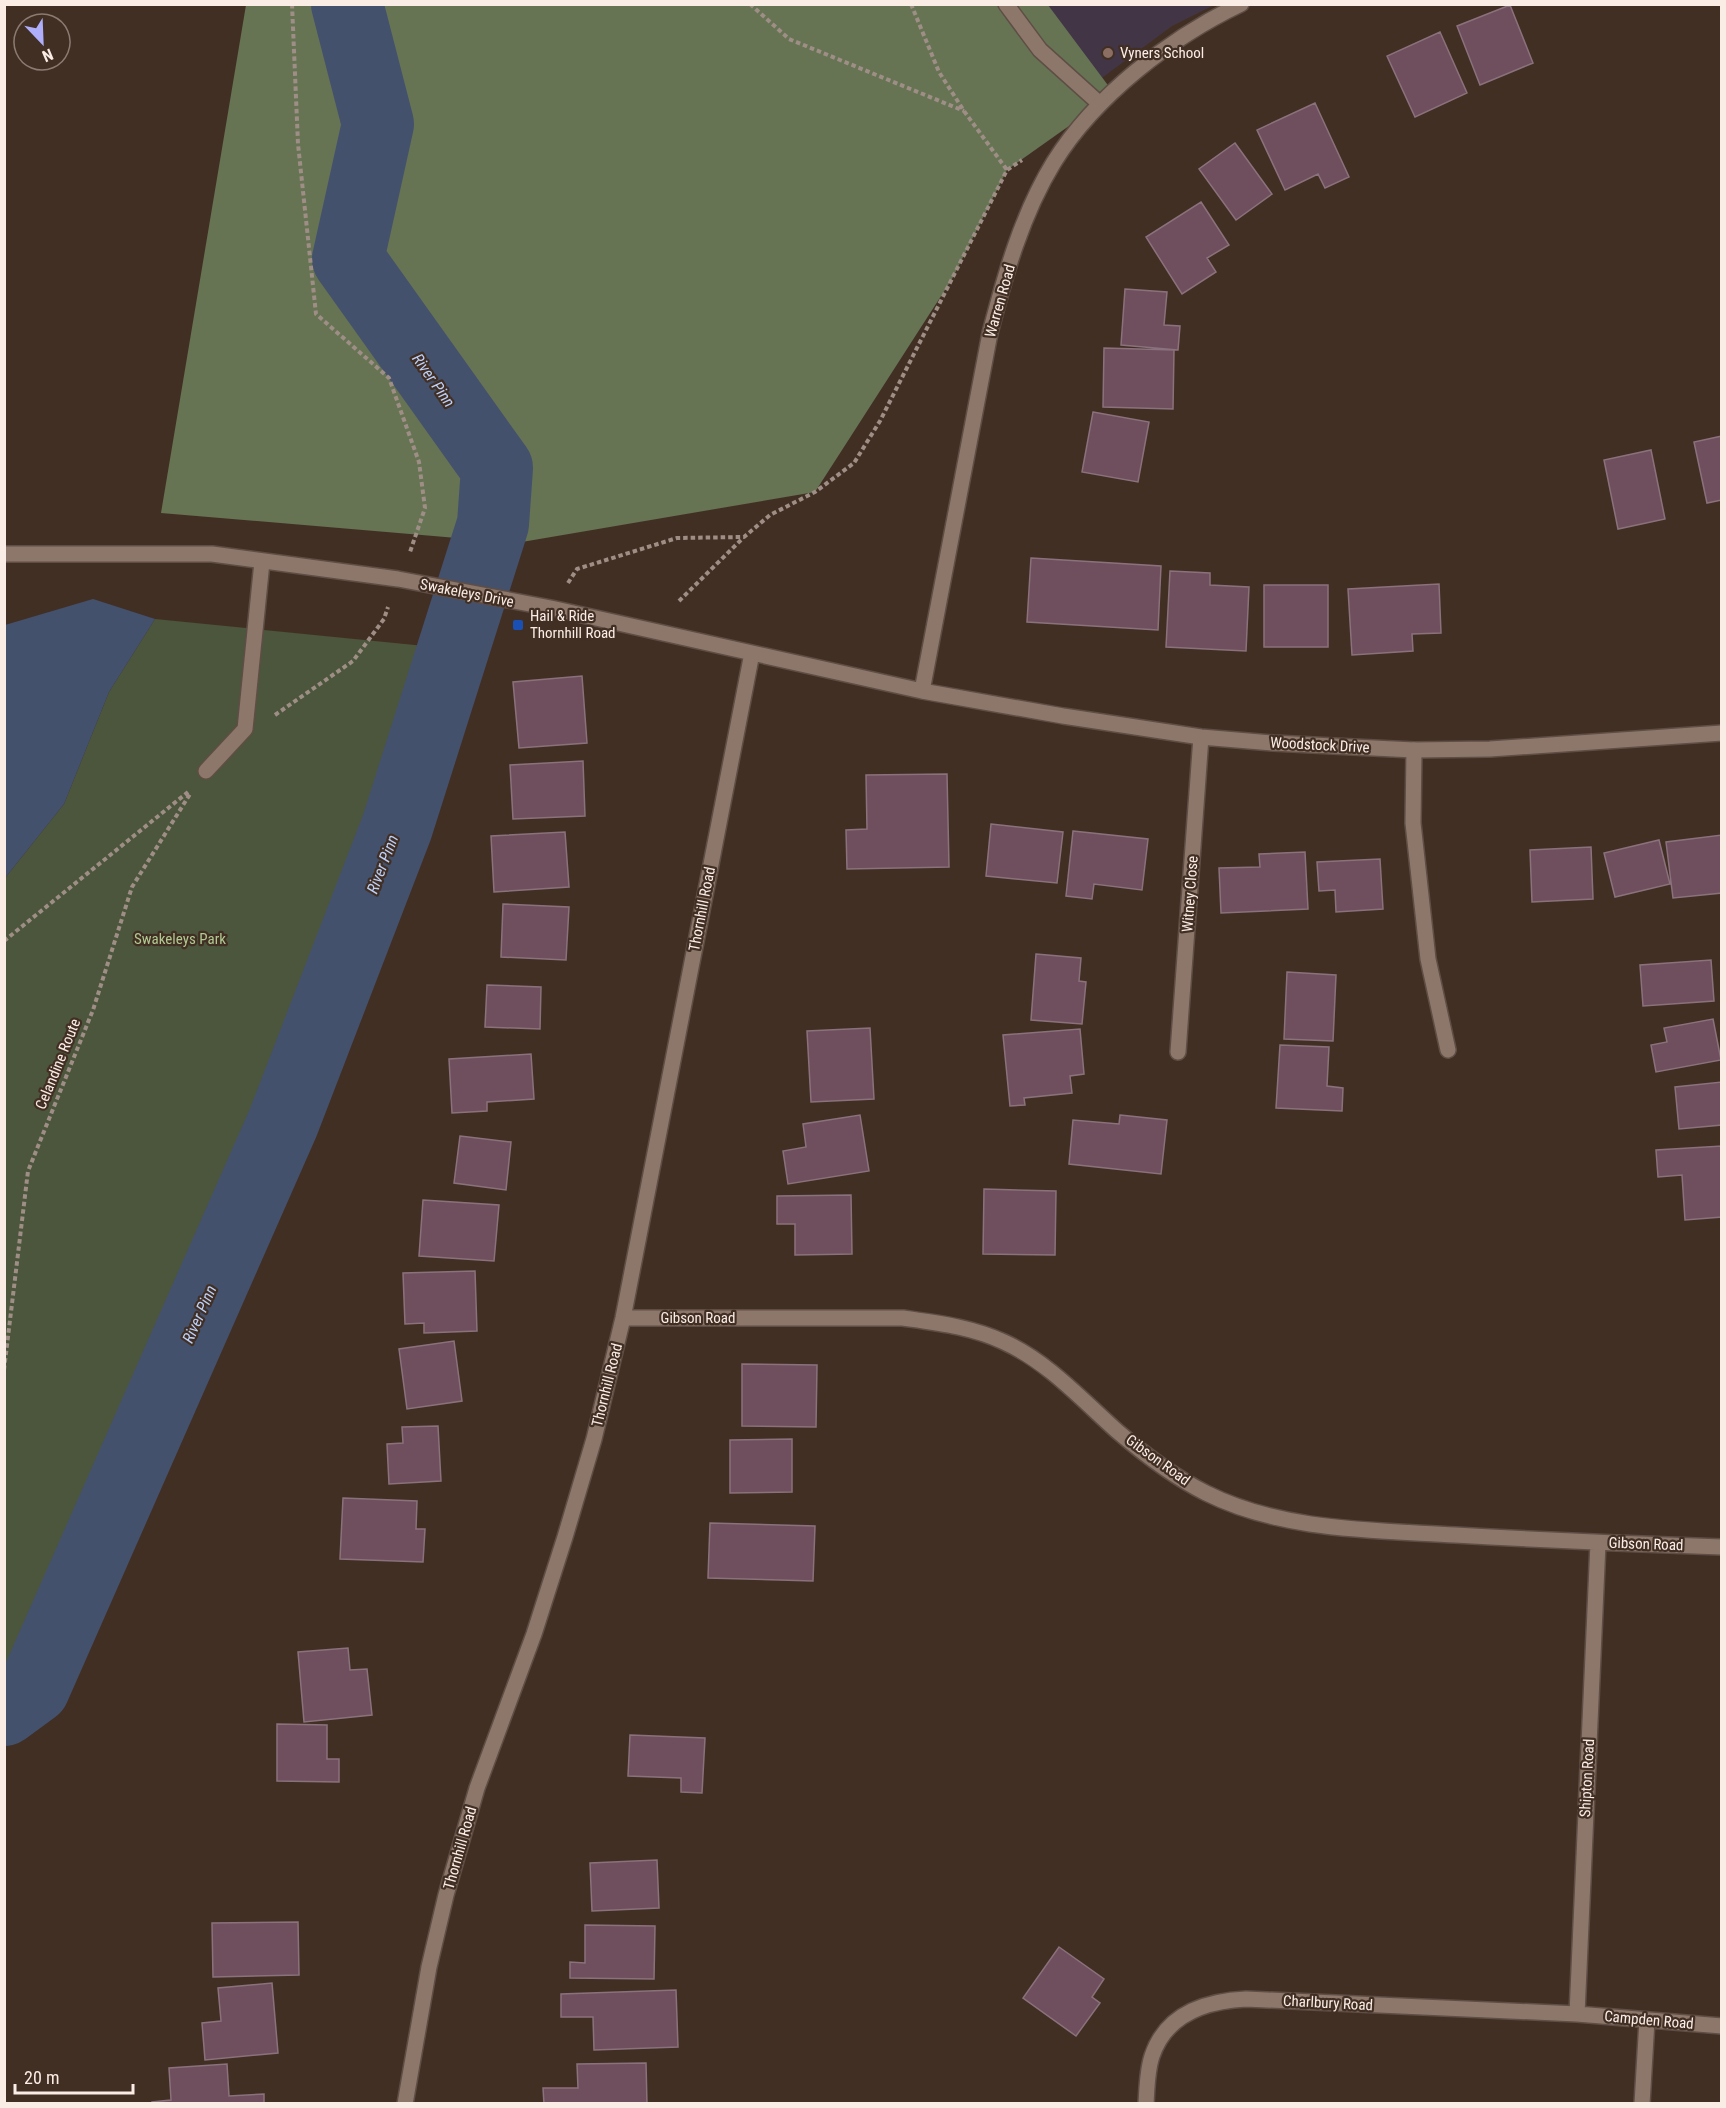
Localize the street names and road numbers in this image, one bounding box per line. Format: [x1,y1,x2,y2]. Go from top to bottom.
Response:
street label: Warren Road [981,262,1019,340]
street label: Swakeleys Drive [419,575,515,611]
street label: Woodstock Drive [1270,733,1370,757]
street label: Witney Close [1178,855,1202,933]
street label: Thornhill Road [685,865,719,953]
street label: Celandine Route [32,1016,84,1112]
street label: Gibson Road [661,1309,735,1327]
street label: Thornhill Road [588,1341,626,1429]
street label: Gibson Road [1122,1431,1194,1489]
street label: Gibson Road [1608,1534,1684,1554]
street label: Shipton Road [1576,1738,1598,1818]
street label: Thornhill Road [440,1804,480,1892]
street label: Charlbury Road [1283,1992,1373,2014]
street label: Campden Road [1604,2007,1694,2033]

